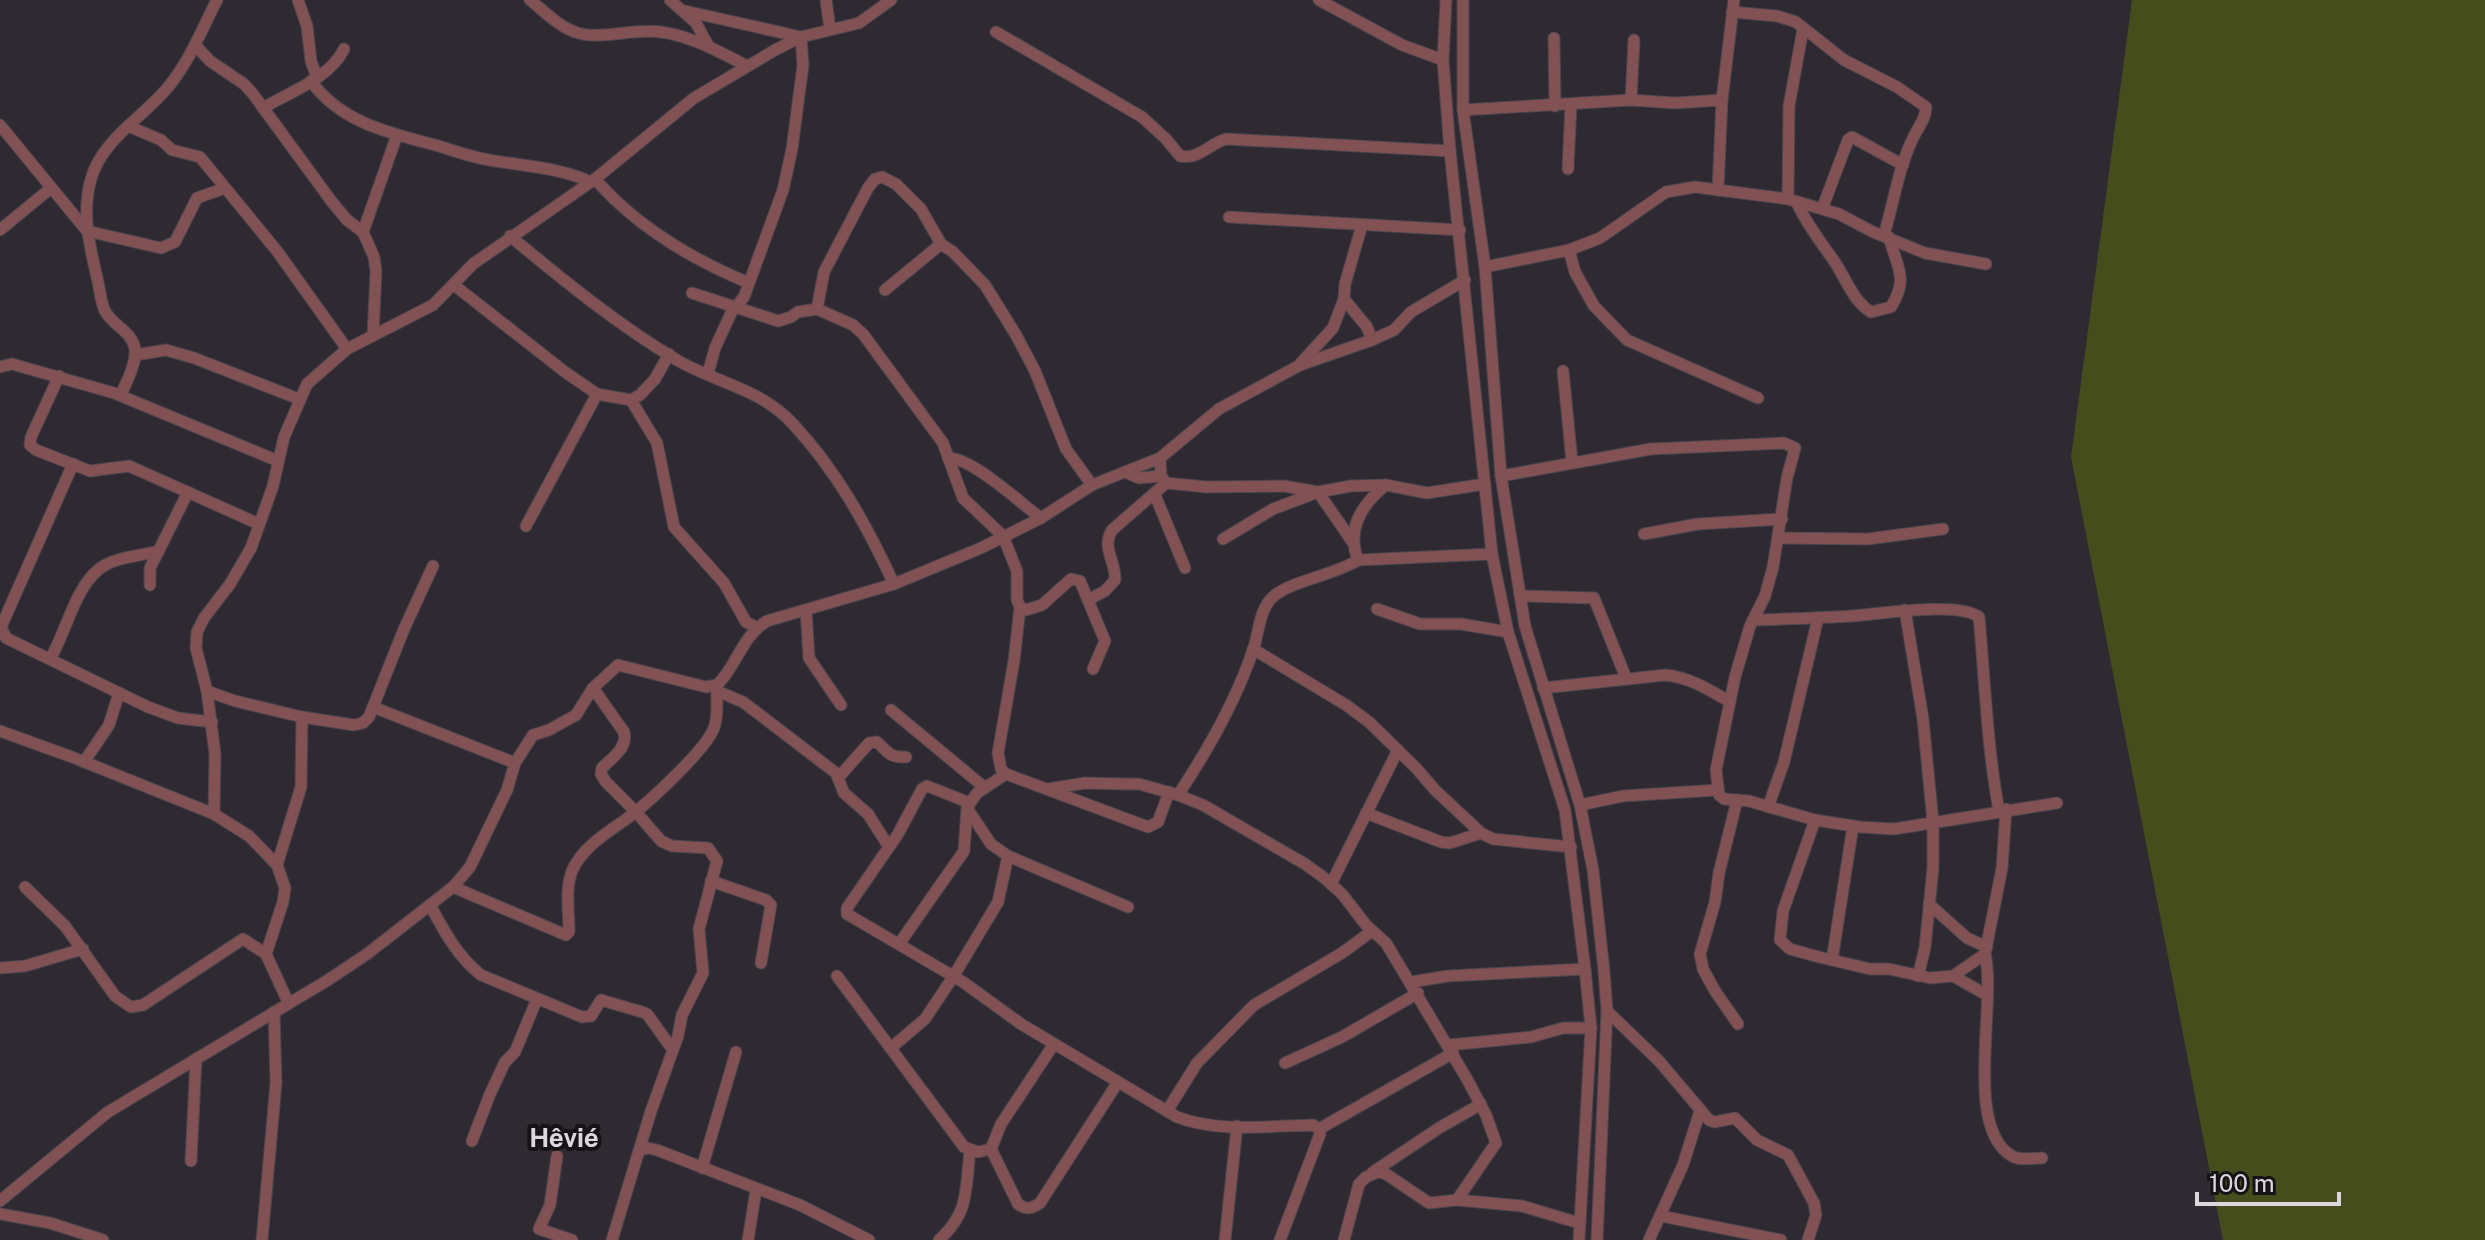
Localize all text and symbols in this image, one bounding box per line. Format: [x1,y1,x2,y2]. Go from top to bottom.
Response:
district label: Hêvié [529,1122,599,1153]
scale bar [2197,1156,2339,1206]
text: 100 m [2209,1169,2275,1197]

